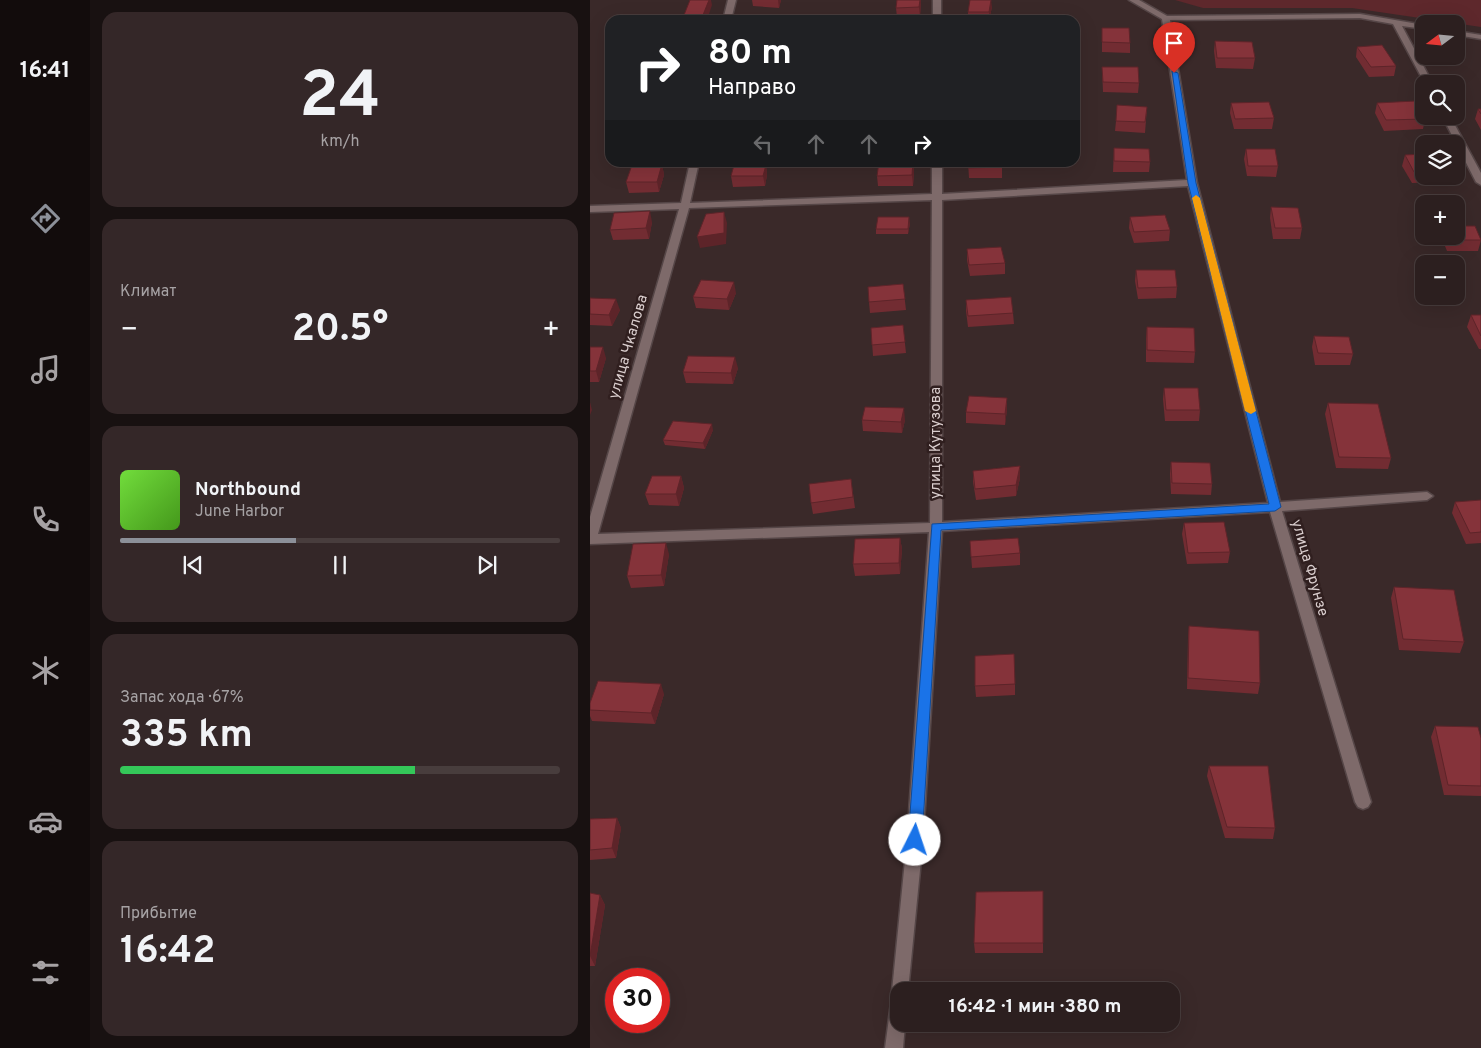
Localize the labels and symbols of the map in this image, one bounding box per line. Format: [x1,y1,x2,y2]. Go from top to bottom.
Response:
north arrow [1415,15,1465,65]
pin [1153,22,1195,73]
street label: улица Чкалова [605,293,653,401]
street label: улица Кутузова [927,387,946,499]
street label: улица Фрунзе [1286,517,1332,619]
position arrow [888,813,940,865]
speed limit sign: 30 [605,968,670,1033]

